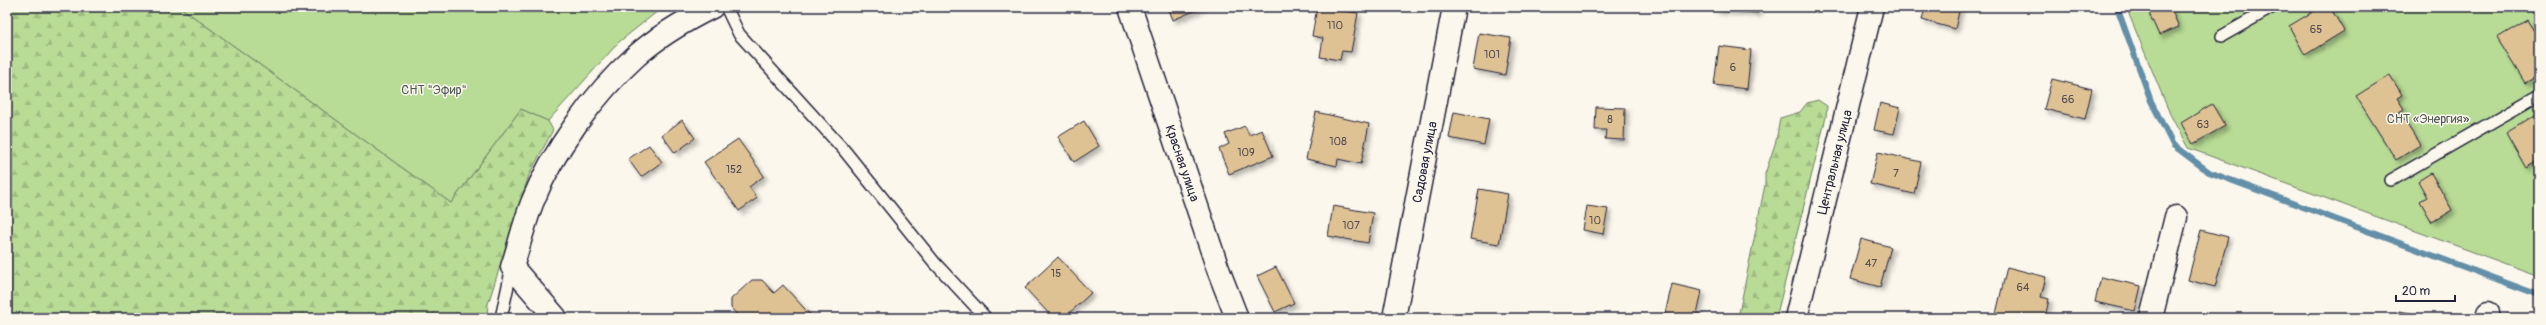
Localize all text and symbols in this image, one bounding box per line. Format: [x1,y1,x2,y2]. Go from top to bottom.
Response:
house number: 110 [1327,19,1343,32]
house number: 65 [2310,23,2322,36]
house number: 101 [1484,48,1500,61]
house number: 6 [1730,61,1736,74]
park label: СНТ "Эфир" [401,82,467,98]
house number: 66 [2062,93,2074,106]
street label: Центральная улица [1814,108,1856,216]
park label: СНТ «Энергия» [2387,111,2470,127]
house number: 8 [1607,113,1613,126]
house number: 63 [2197,118,2209,131]
street label: Садовая улица [1409,120,1441,204]
street label: Красная улица [1161,123,1203,204]
house number: 108 [1329,135,1347,148]
house number: 109 [1237,146,1255,159]
house number: 152 [726,163,742,176]
house number: 7 [1893,167,1899,180]
house number: 10 [1589,214,1601,227]
house number: 107 [1342,219,1360,232]
house number: 47 [1865,257,1877,270]
house number: 15 [1051,267,1061,280]
scale bar [2396,277,2455,303]
house number: 64 [2017,281,2030,294]
text: 20 m [2402,284,2431,299]

